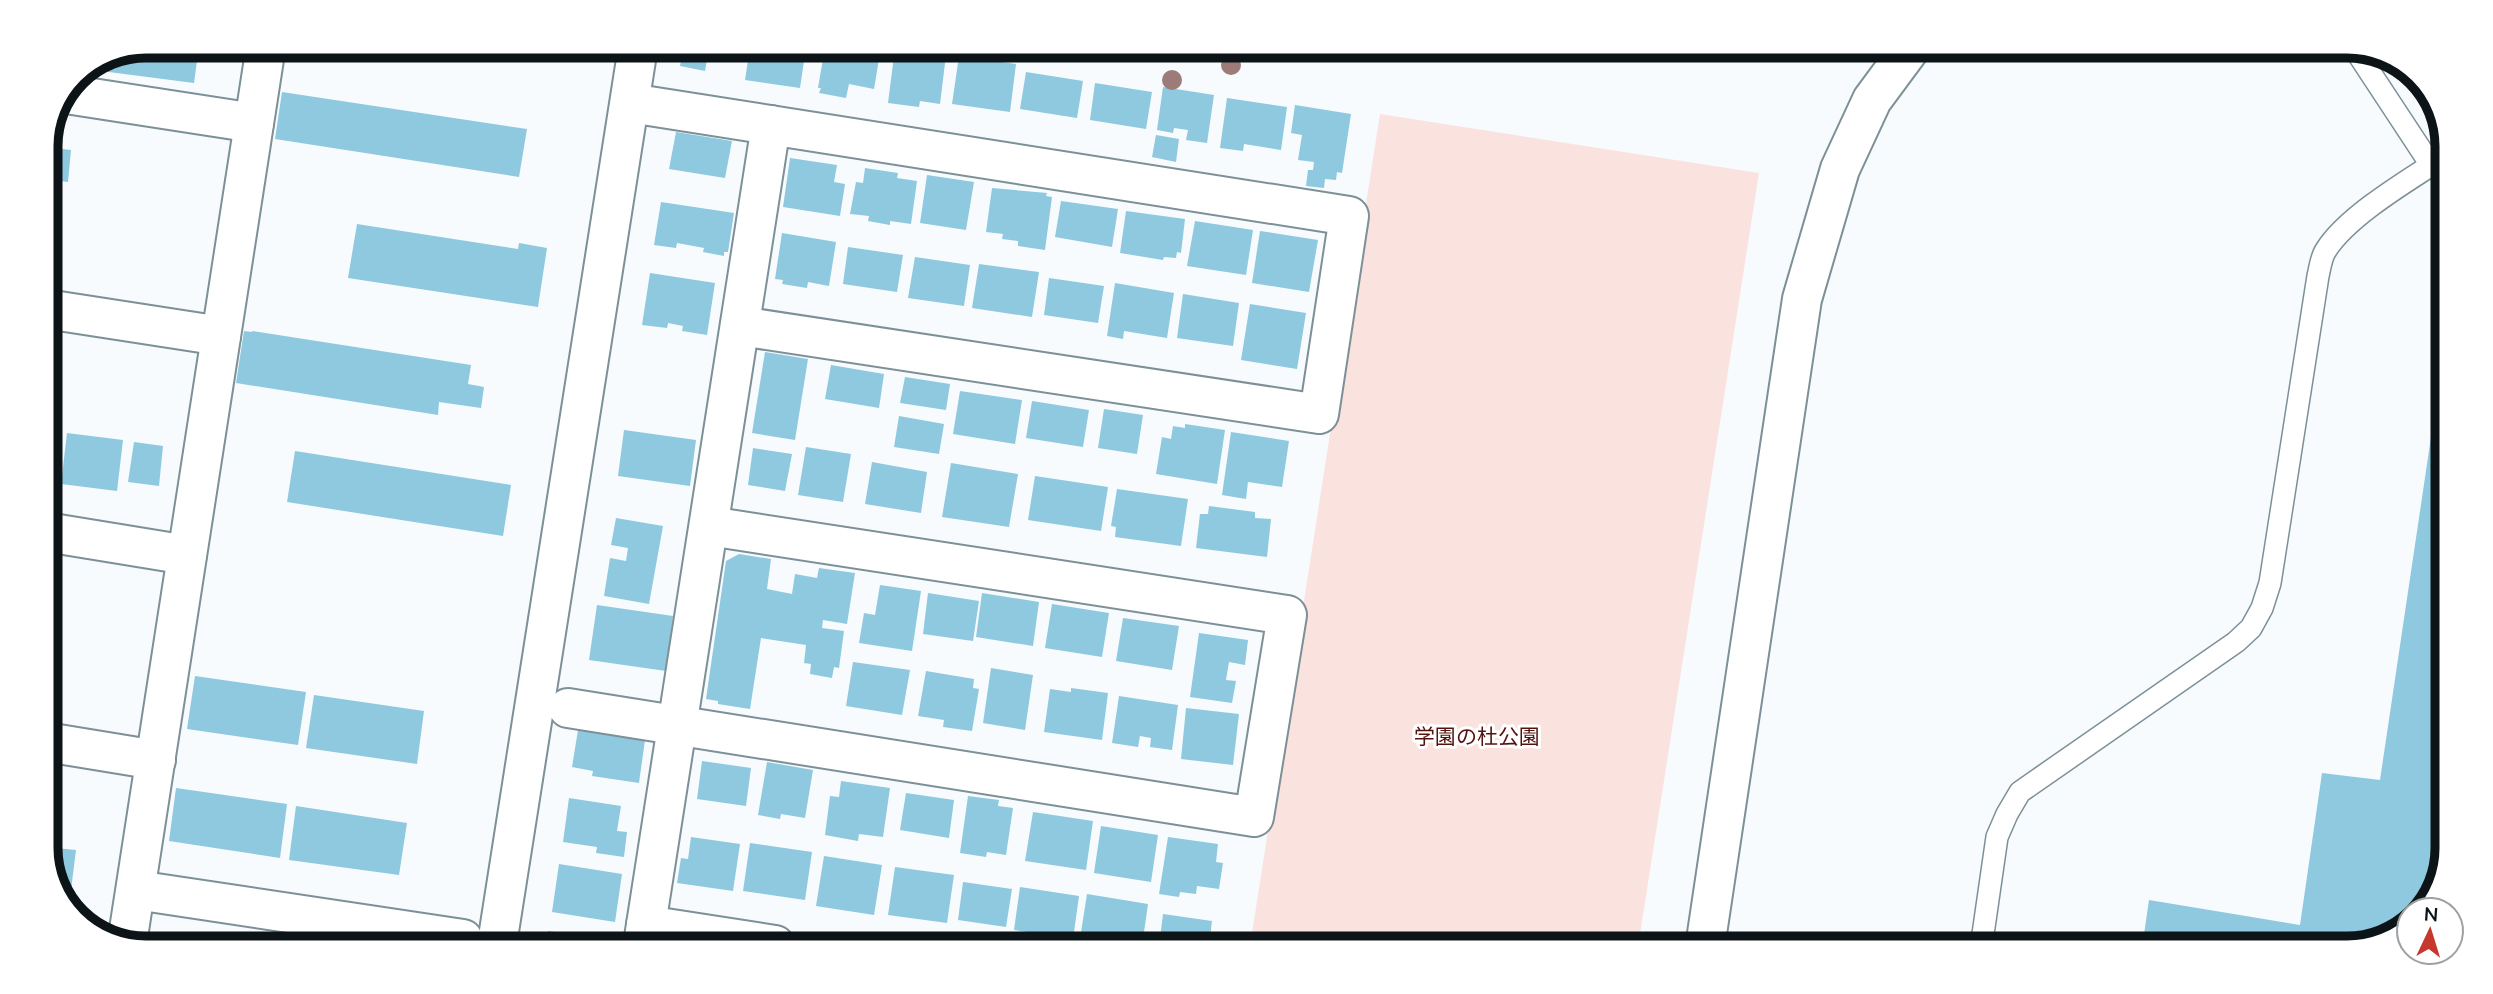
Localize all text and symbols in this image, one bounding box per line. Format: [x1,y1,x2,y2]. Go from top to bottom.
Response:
park label: 学園の杜公園 [1414,723,1540,749]
north arrow [2395,896,2465,966]
text: N [2423,902,2439,927]

